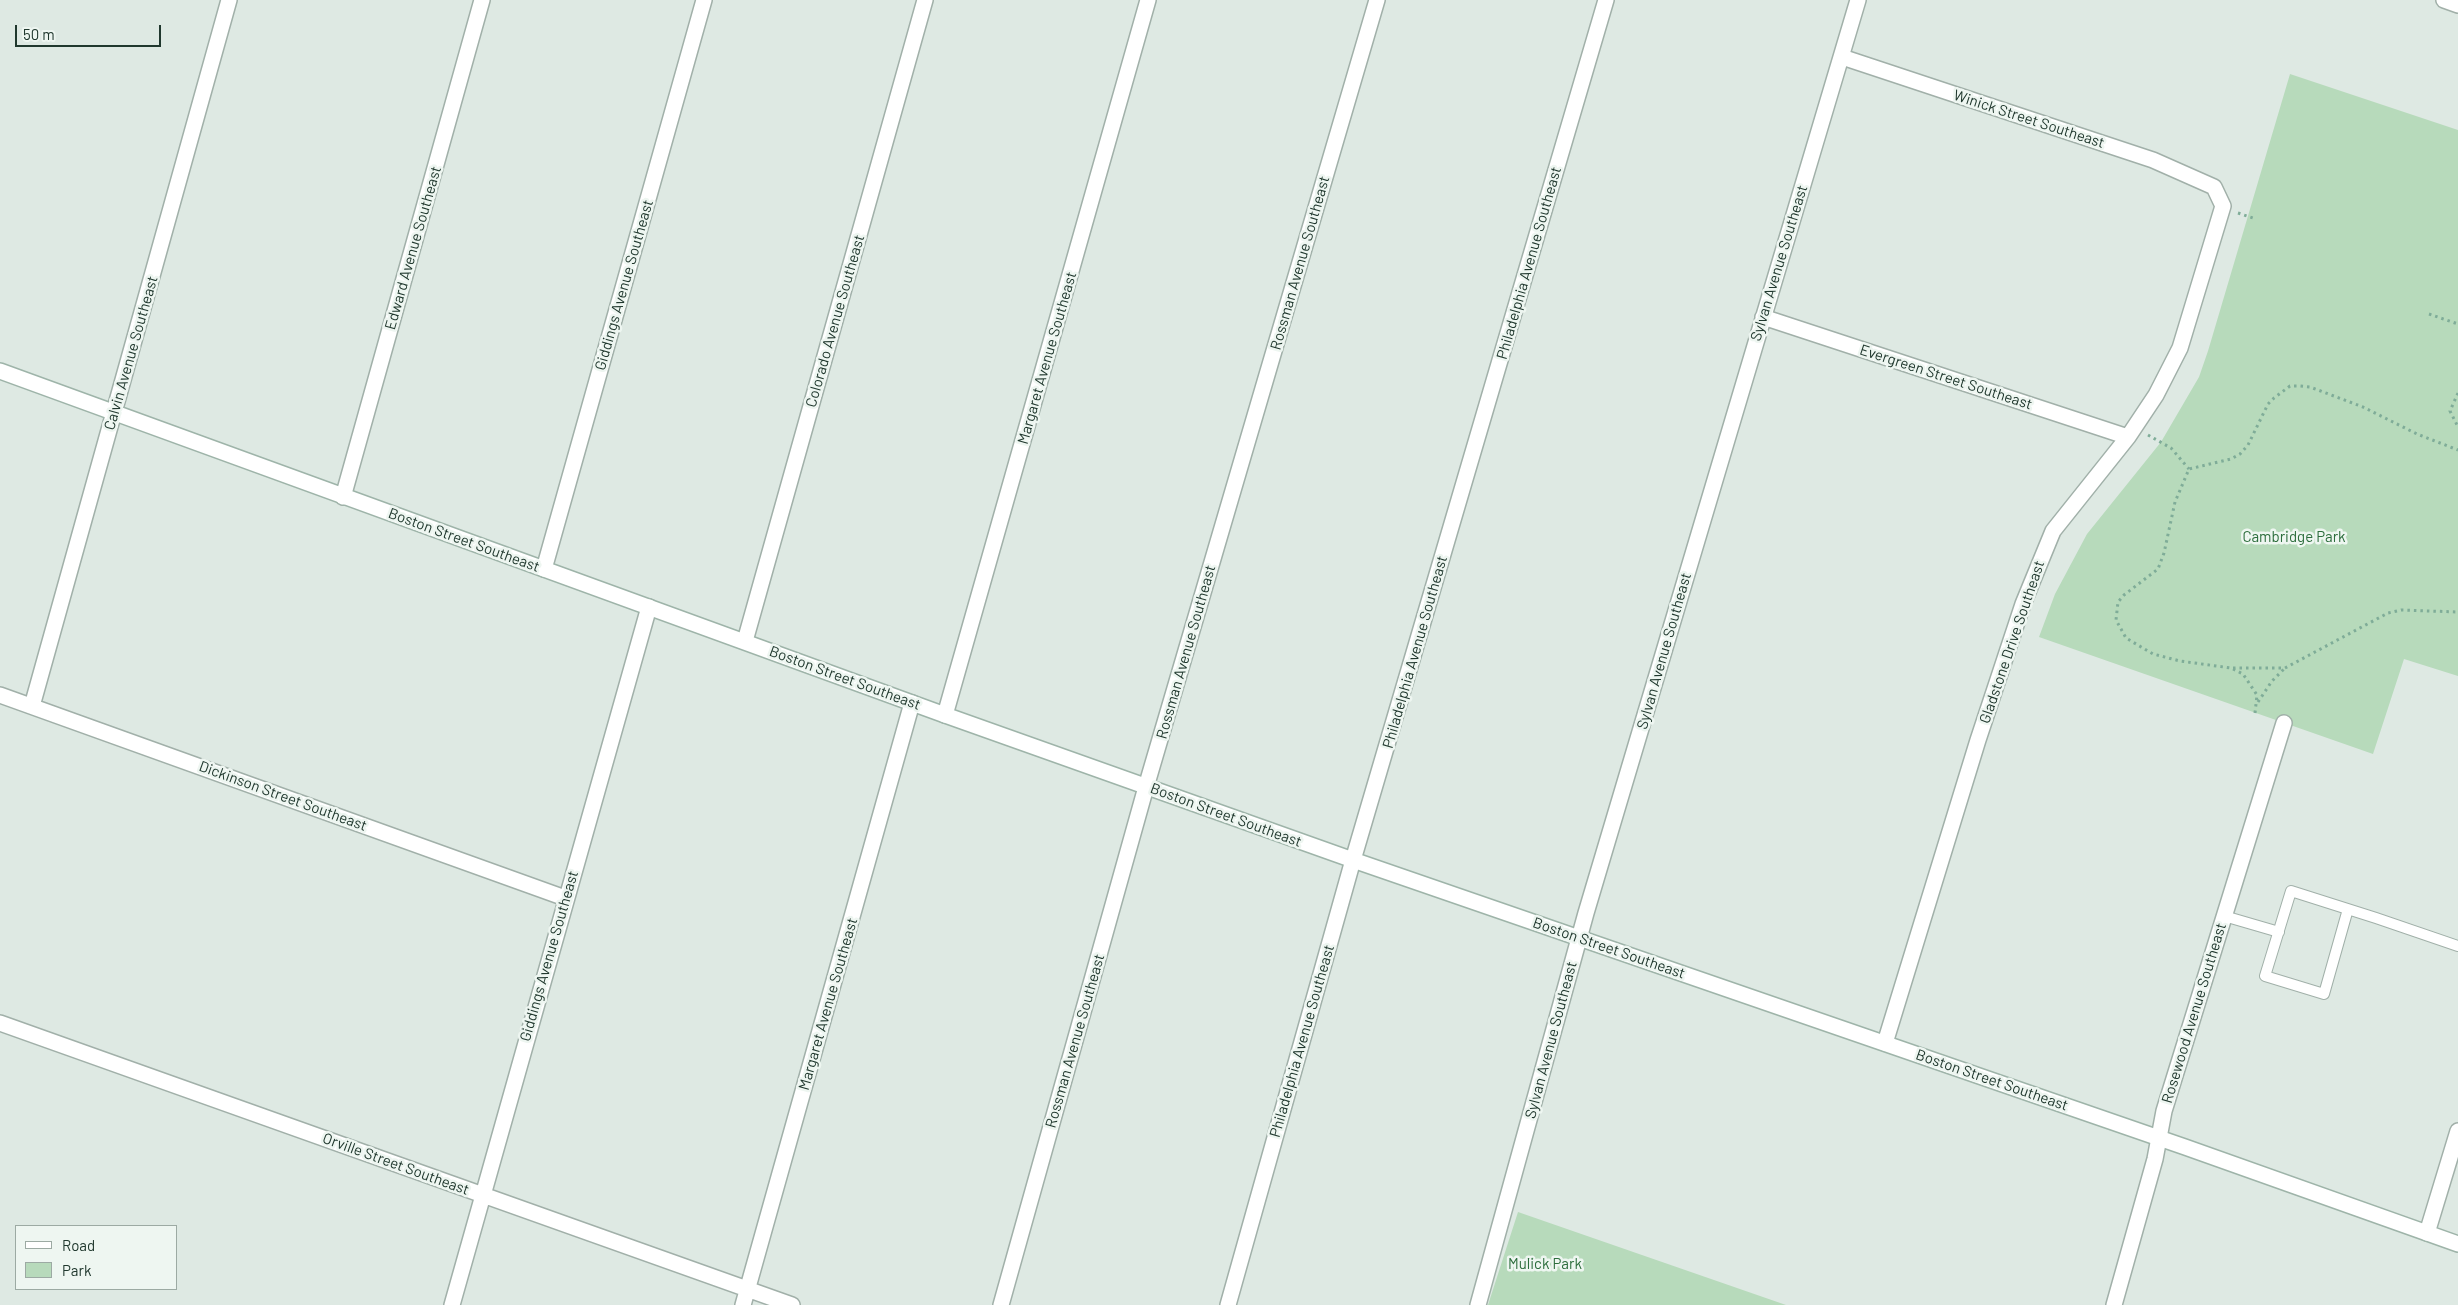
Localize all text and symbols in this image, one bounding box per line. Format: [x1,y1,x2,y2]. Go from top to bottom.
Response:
scale bar [18,15,164,47]
text: 50 m [23,25,55,43]
street label: Winick Street Southeast [1951,86,2107,152]
street label: Edward Avenue Southeast [381,164,445,332]
street label: Philadelphia Avenue Southeast [1493,165,1565,361]
street label: Rossman Avenue Southeast [1267,174,1333,352]
street label: Sylvan Avenue Southeast [1747,183,1811,343]
street label: Giddings Avenue Southeast [591,198,657,372]
street label: Colorado Avenue Southeast [802,233,868,409]
street label: Margaret Avenue Southeast [1014,270,1080,446]
street label: Calvin Avenue Southeast [100,274,162,432]
street label: Evergreen Street Southeast [1857,341,2035,413]
street label: Boston Street Southeast [386,504,542,576]
park label: Cambridge Park [2242,528,2346,546]
street label: Philadelphia Avenue Southeast [1379,554,1451,750]
street label: Gladstone Drive Southeast [1976,558,2048,726]
street label: Rossman Avenue Southeast [1153,563,1219,741]
street label: Sylvan Avenue Southeast [1633,571,1695,731]
street label: Boston Street Southeast [767,642,923,714]
street label: Dickinson Street Southeast [197,757,369,835]
street label: Boston Street Southeast [1148,779,1304,851]
street label: Giddings Avenue Southeast [516,869,582,1043]
street label: Boston Street Southeast [1530,913,1688,983]
street label: Margaret Avenue Southeast [795,916,861,1092]
street label: Rosewood Avenue Southeast [2158,921,2230,1105]
street label: Philadelphia Avenue Southeast [1266,943,1338,1139]
street label: Rossman Avenue Southeast [1042,952,1108,1130]
street label: Sylvan Avenue Southeast [1521,959,1581,1121]
street label: Boston Street Southeast [1913,1045,2071,1115]
street label: Orville Street Southeast [320,1129,472,1199]
legend [15,1225,178,1290]
text: Road [62,1236,95,1254]
park label: Mulick Park [1508,1255,1582,1273]
text: Park [62,1261,91,1279]

